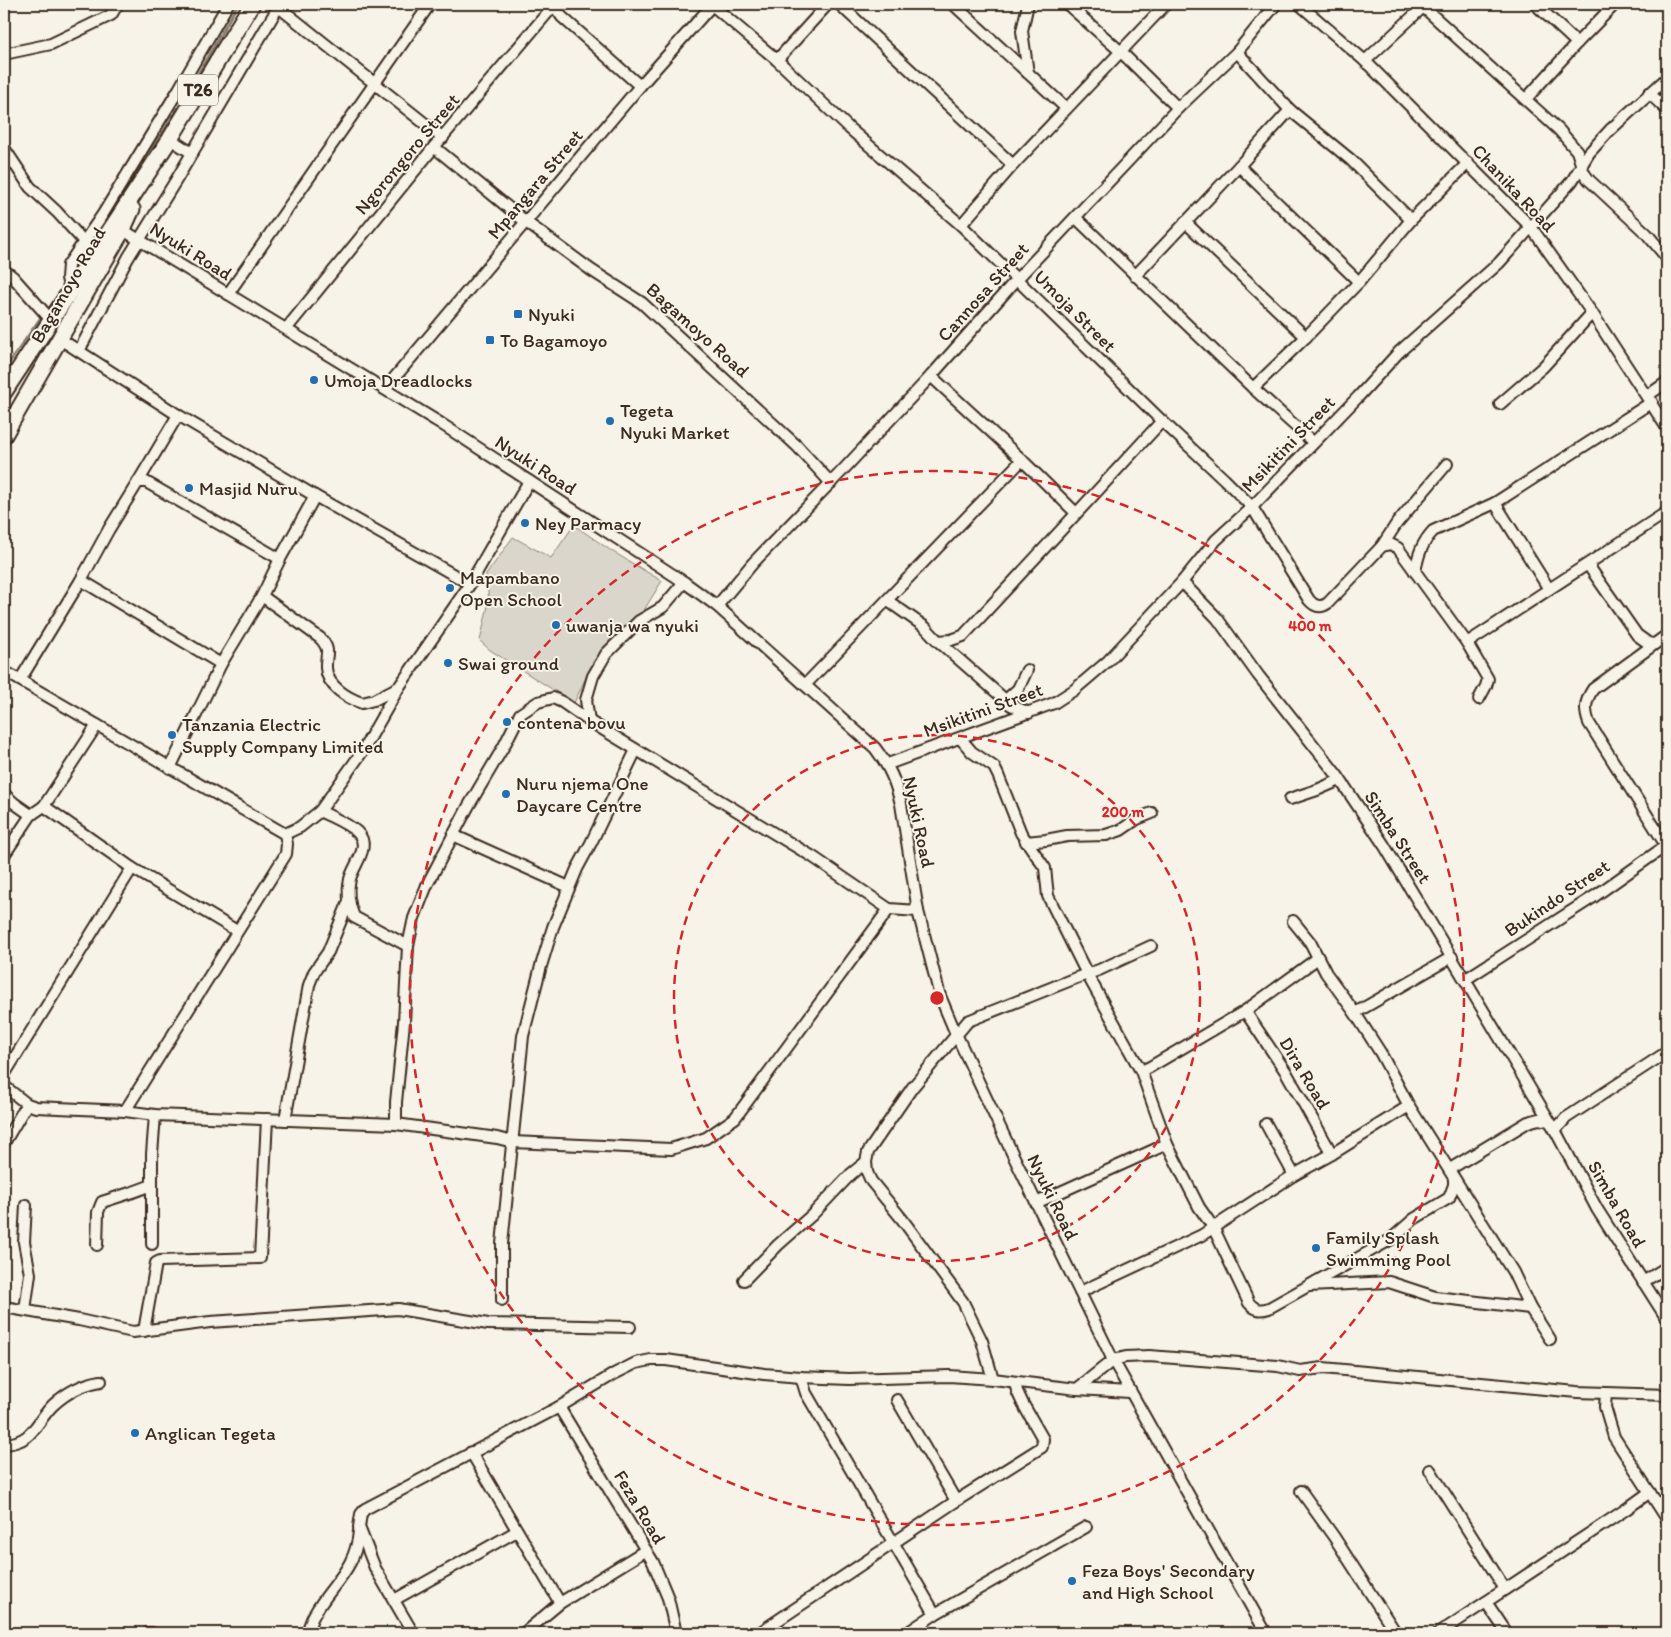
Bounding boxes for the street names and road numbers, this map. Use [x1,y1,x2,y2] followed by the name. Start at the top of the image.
[178,74,218,106] road number: T26
[350,89,464,219] street label: Ngorongoro Street
[482,124,588,244] street label: Mpangara Street
[1467,139,1561,237] street label: Chanika Road
[146,217,237,286] street label: Nyuki Road
[25,222,111,347] street label: Bagamoyo Road
[932,238,1034,346] street label: Cannosa Street
[1029,265,1121,357] street label: Umoja Street
[642,278,755,383] street label: Bagamoyo Road
[1236,391,1340,497] street label: Msikitini Street
[491,430,582,500] street label: Nyuki Road
[920,678,1046,742] street label: Msikitini Street
[898,774,940,870] street label: Nyuki Road
[1360,786,1436,888] street label: Simba Street
[1500,854,1614,942] street label: Bukindo Street
[1275,1033,1335,1113] street label: Dira Road
[1022,1150,1084,1244] street label: Nyuki Road
[1583,1156,1651,1252] street label: Simba Road
[609,1466,671,1548] street label: Feza Road

